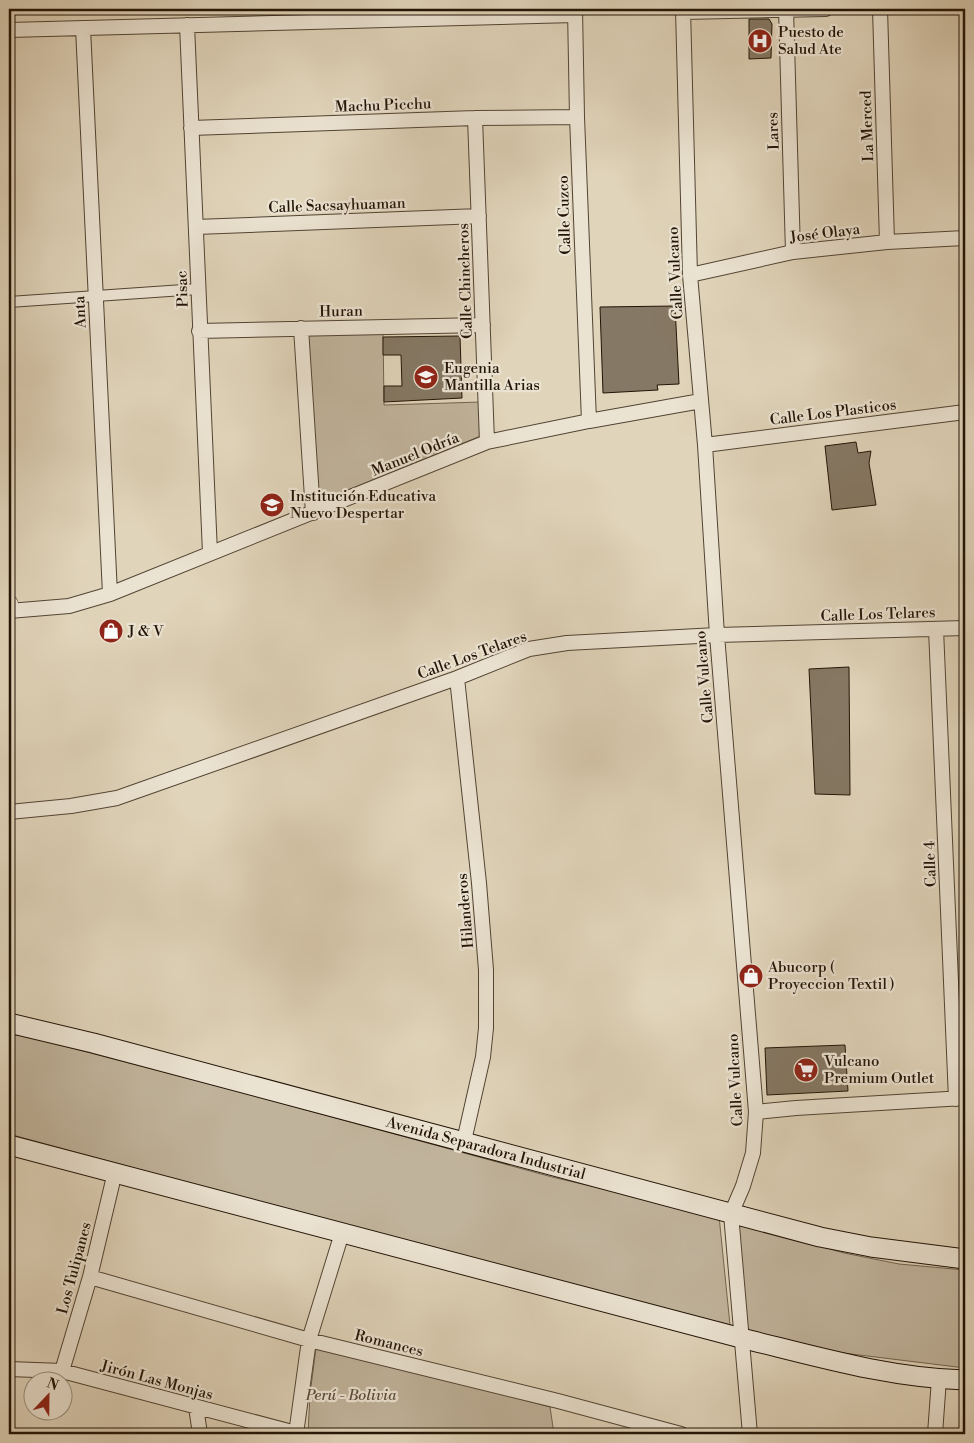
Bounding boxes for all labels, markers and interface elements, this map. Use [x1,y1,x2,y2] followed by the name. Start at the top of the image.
[778,23,844,59] place label: Puesto de Salud Ate
[747,28,773,54] hospital icon: Puesto de Salud Ate
[857,89,878,162] street label: La Merced
[334,94,432,117] street label: Machu Picchu
[763,112,784,150] street label: Lares
[554,175,575,255] street label: Calle Cuzco
[268,194,406,217] street label: Calle Sacsayhuaman
[788,220,862,247] street label: José Olaya
[454,223,477,339] street label: Calle Chincheros
[664,226,687,320] street label: Calle Vulcano
[172,270,193,308] street label: Pisac
[70,295,91,330] street label: Anta
[319,302,363,321] street label: Huran
[444,359,540,395] place label: Eugenia Mantilla Arias
[413,364,439,390] school or university icon: Eugenia Mantilla Arias
[769,395,897,430] street label: Calle Los Plasticos
[369,428,462,481] street label: Manuel Odría
[290,487,437,523] place label: Institución Educativa Nuevo Despertar
[259,492,285,518] school or university icon: Institución Educativa Nuevo Despertar
[820,603,936,626] street label: Calle Los Telares
[98,618,124,644] shop icon: J & V
[127,622,164,641] place label: J & V
[415,627,529,684] street label: Calle Los Telares
[691,630,718,724] street label: Calle Vulcano
[920,840,941,887] street label: Calle 4
[453,873,478,949] street label: Hilanderos
[767,958,895,994] place label: Abucorp ( Proyeccion Textil )
[738,963,764,989] shop icon: Abucorp ( Proyeccion Textil )
[724,1033,747,1127] street label: Calle Vulcano
[823,1052,935,1088] place label: Vulcano Premium Outlet
[793,1057,819,1083] supermarket icon: Vulcano Premium Outlet
[383,1112,588,1184] street label: Avenida Separadora Industrial
[53,1220,96,1316] street label: Los Tulipanes
[353,1326,425,1361] street label: Romances
[98,1356,215,1405] street label: Jirón Las Monjas
[22,1370,72,1420] north arrow
[44,1374,61,1395] text: N
[305,1386,397,1405] park label: Perú - Bolivia

